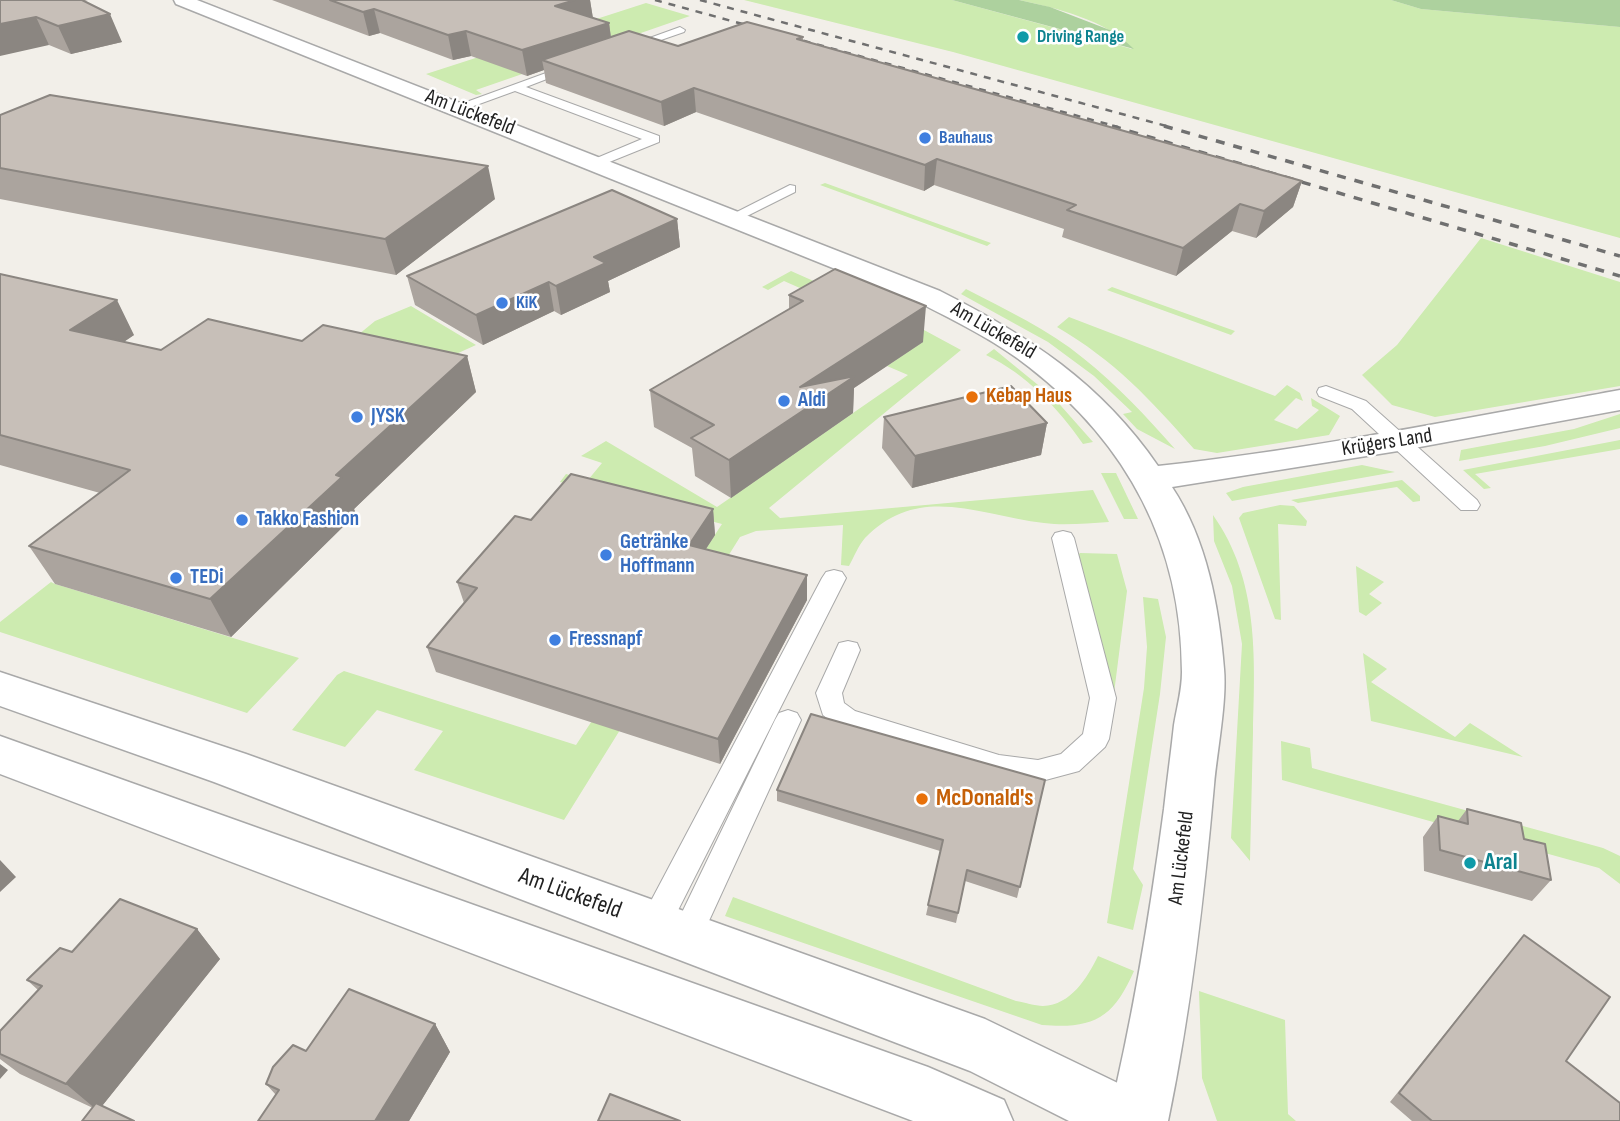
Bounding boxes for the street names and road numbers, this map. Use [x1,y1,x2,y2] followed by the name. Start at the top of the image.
[422,84,518,142] street label: Am Lückefeld
[946,297,1040,365] street label: Am Lückefeld
[1340,423,1434,463] street label: Krügers Land
[1164,810,1200,906] street label: Am Lückefeld
[515,862,625,926] street label: Am Lückefeld

